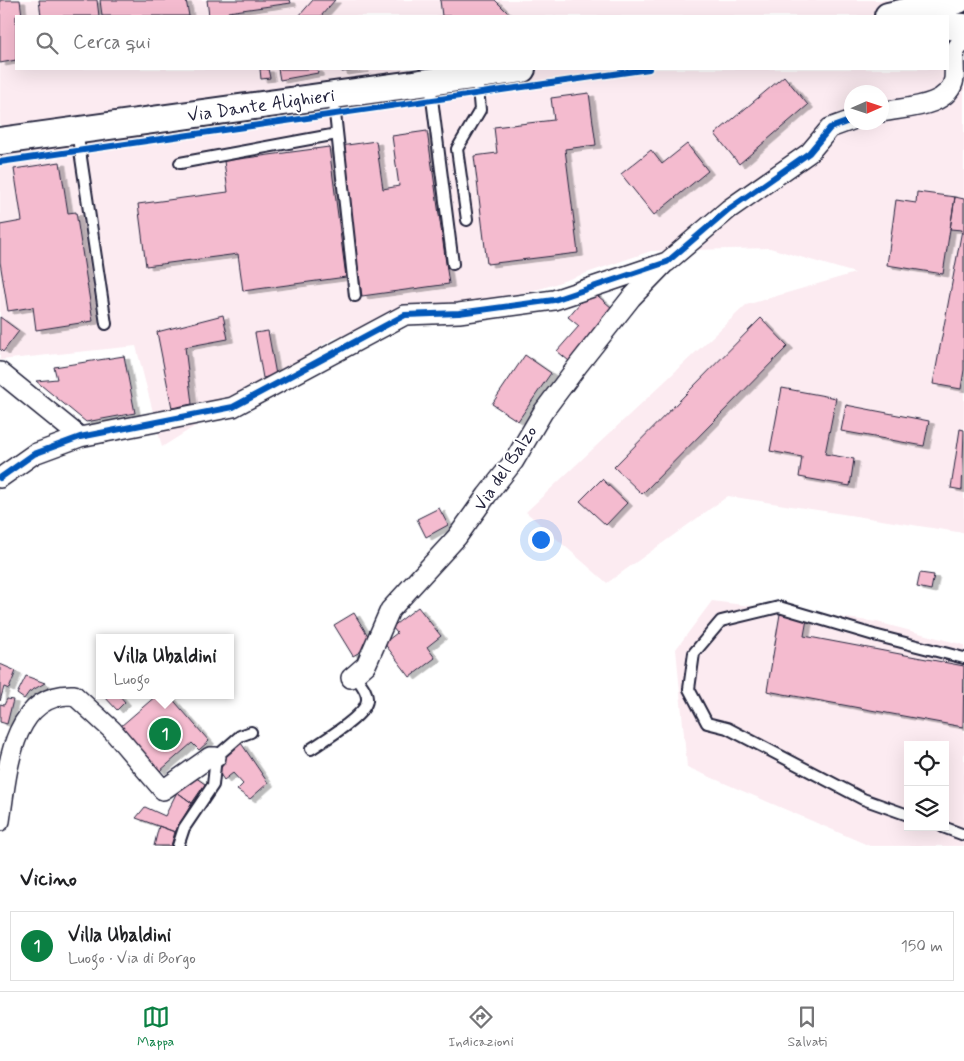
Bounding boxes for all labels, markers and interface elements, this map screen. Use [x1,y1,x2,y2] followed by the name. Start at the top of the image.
[15,15,949,70] search box
[33,29,61,57] icon: search
[73,30,151,55] text: Cerca qui
[186,84,336,128] street label: Via Dante Alighieri
[844,85,889,130] north arrow
[468,421,543,516] street label: Via del Balzo
[528,527,554,553] your location
[96,634,234,699] popup
[113,644,217,669] text: Villa Ubaldini
[113,669,150,690] text: Luogo
[149,715,181,753] pin: 1
[904,741,949,831] map controls
[904,741,949,786] button: locate
[904,786,949,831] button: layers
[20,865,77,893] text: Vicino
[68,923,171,948] text: Villa Ubaldini
[33,936,41,957] text: 1
[901,936,943,957] text: 150 m
[68,948,196,969] text: Luogo · Via di Borgo
[137,1003,174,1051] tab: Mappa
[448,1003,514,1051] tab: Indicazioni
[788,1003,827,1051] tab: Salvati

